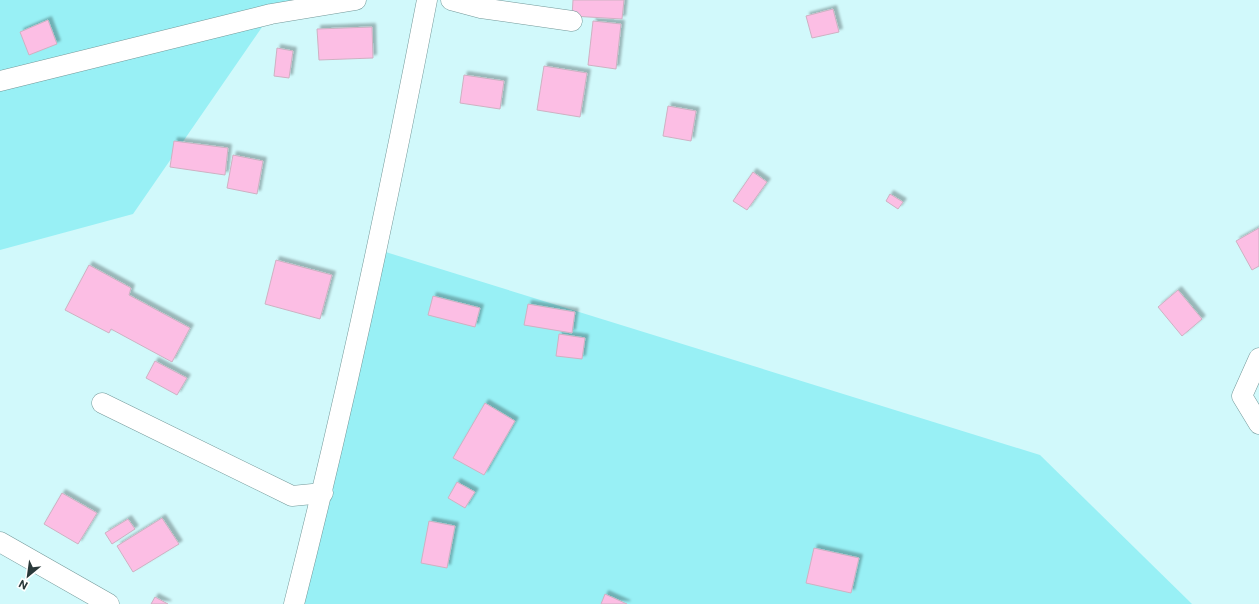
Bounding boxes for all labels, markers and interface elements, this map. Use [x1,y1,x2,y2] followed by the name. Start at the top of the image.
[8,556,48,596] north arrow
[16,577,30,593] text: N

